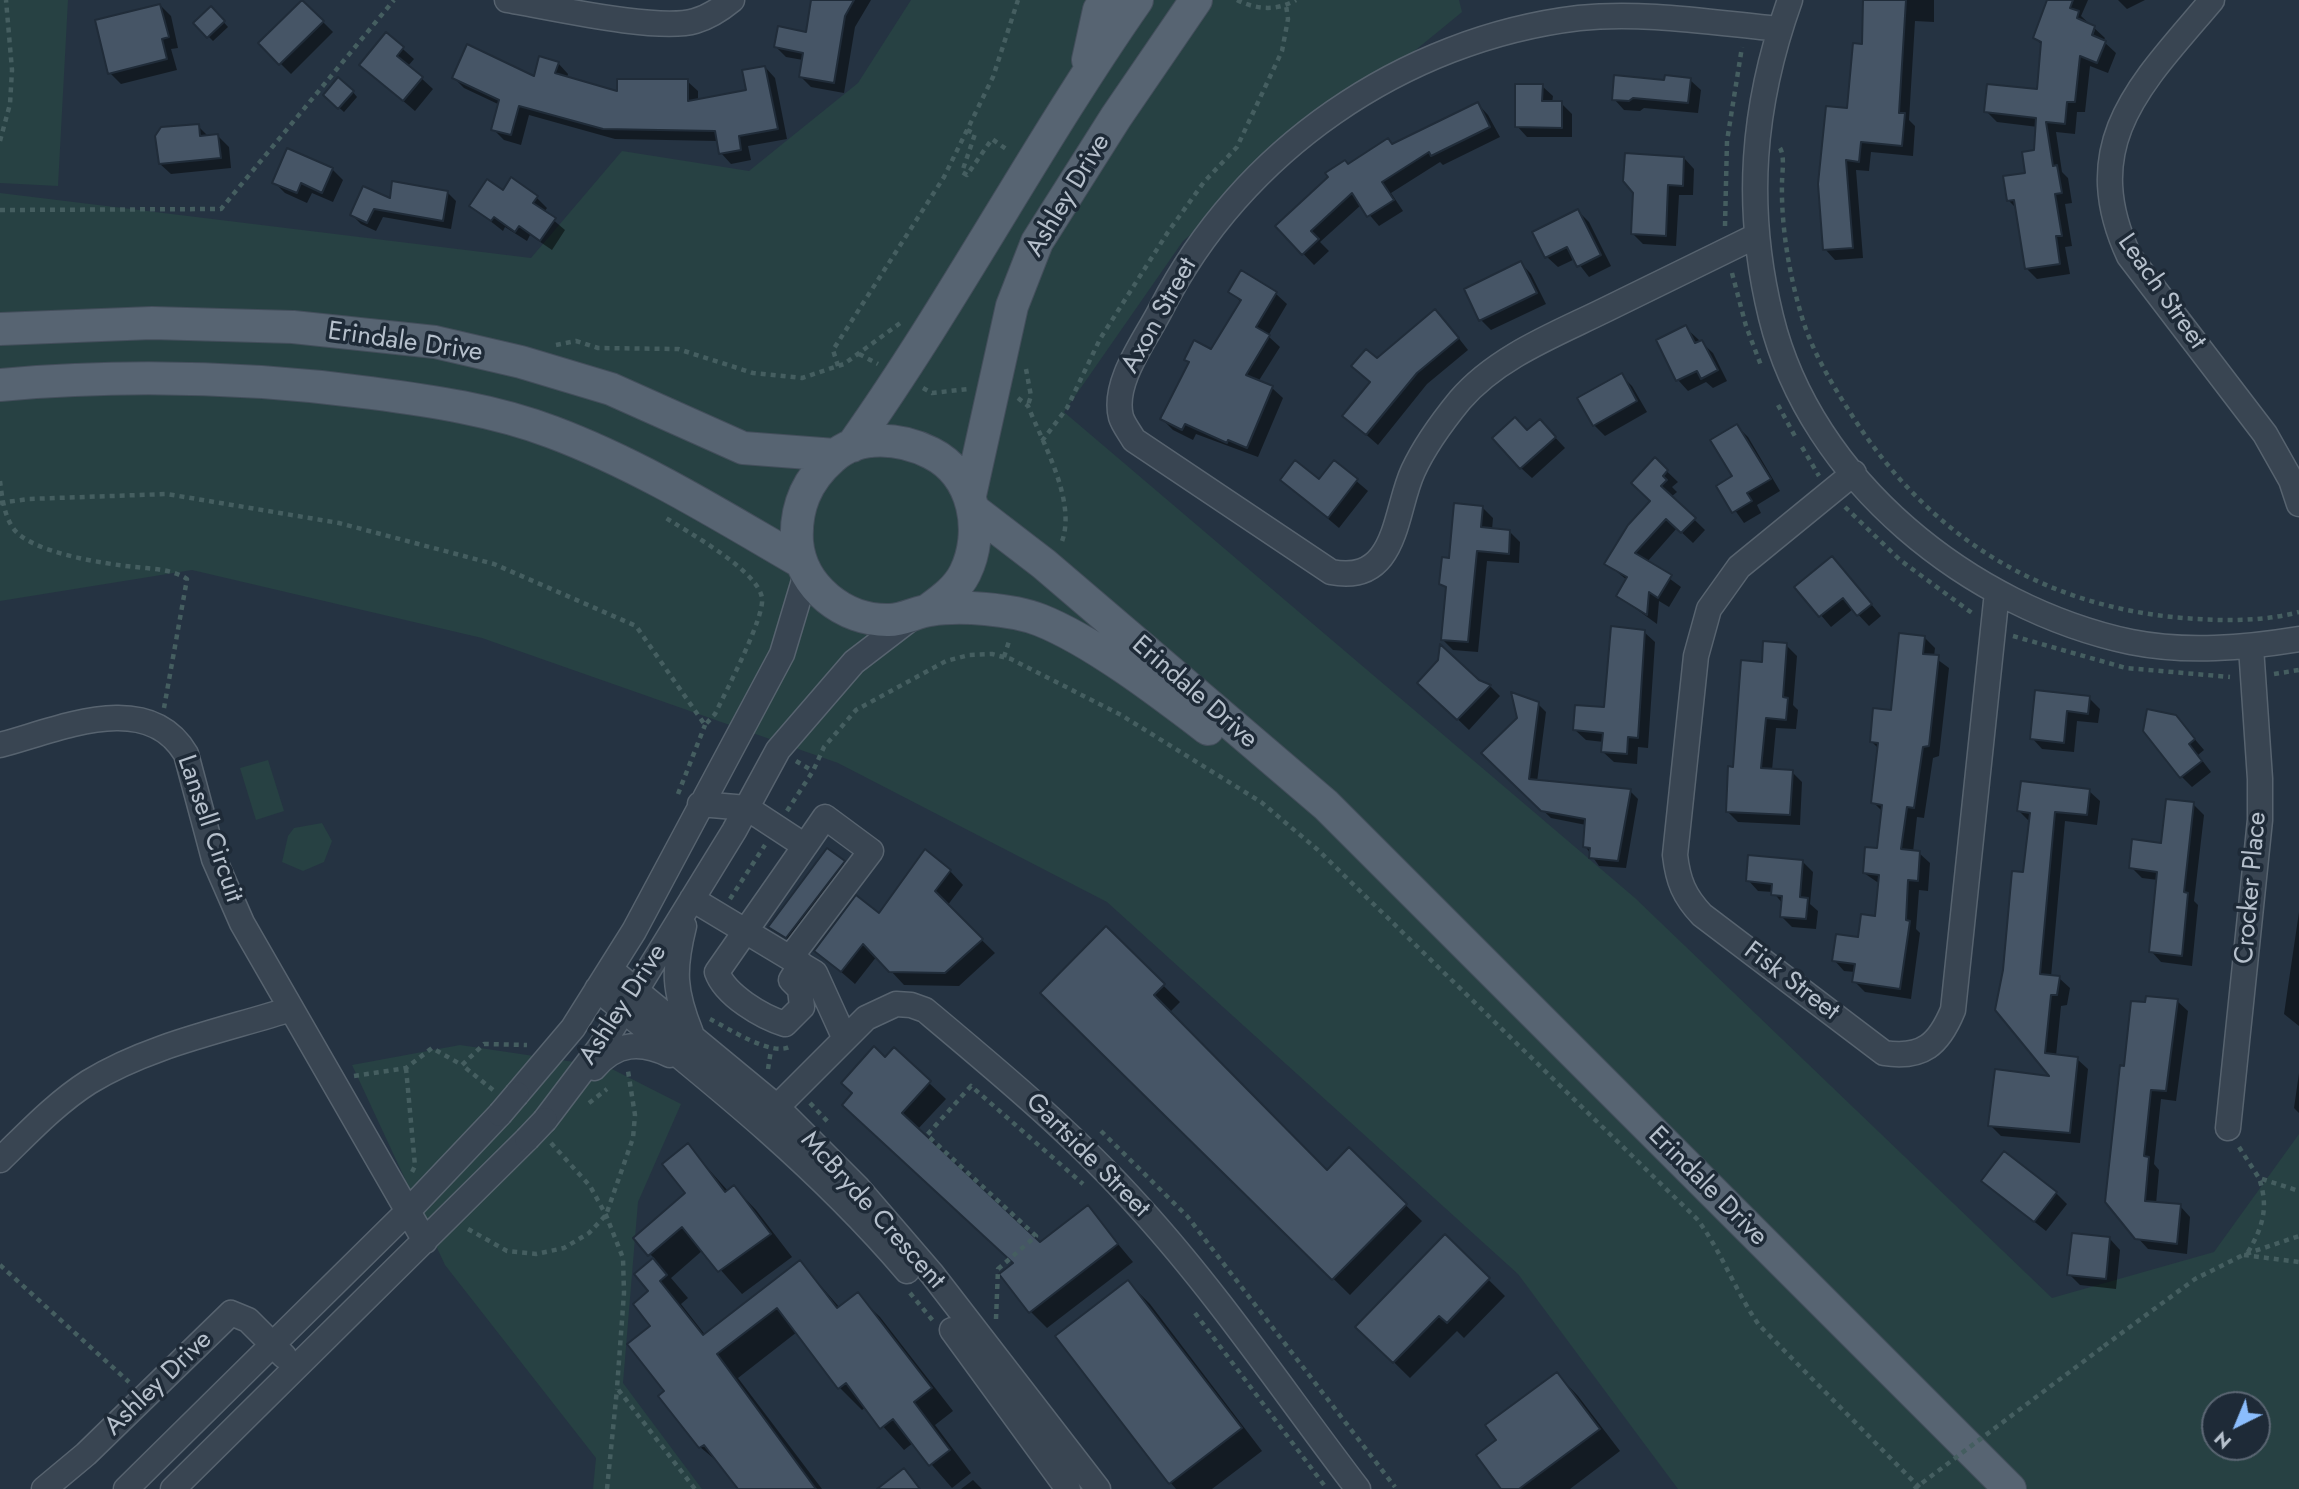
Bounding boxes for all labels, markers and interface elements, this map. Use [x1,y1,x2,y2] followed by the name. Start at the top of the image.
[1020,129,1118,263] street label: Ashley Drive
[2110,228,2212,356] street label: Leach Street
[1116,253,1204,379] street label: Axon Street
[326,317,484,369] street label: Erindale Drive
[1125,630,1263,756] street label: Erindale Drive
[169,751,249,907] street label: Lansell Circuit
[2230,811,2274,965] street label: Crocker Place
[1737,936,1845,1028] street label: Fisk Street
[574,939,674,1071] street label: Ashley Drive
[1018,1087,1156,1225] street label: Gartside Street
[1641,1121,1773,1253] street label: Erindale Drive
[793,1126,951,1296] street label: McBryde Crescent
[99,1325,219,1443] street label: Ashley Drive
[2201,1391,2271,1461] north arrow
[2208,1425,2237,1455] text: N

